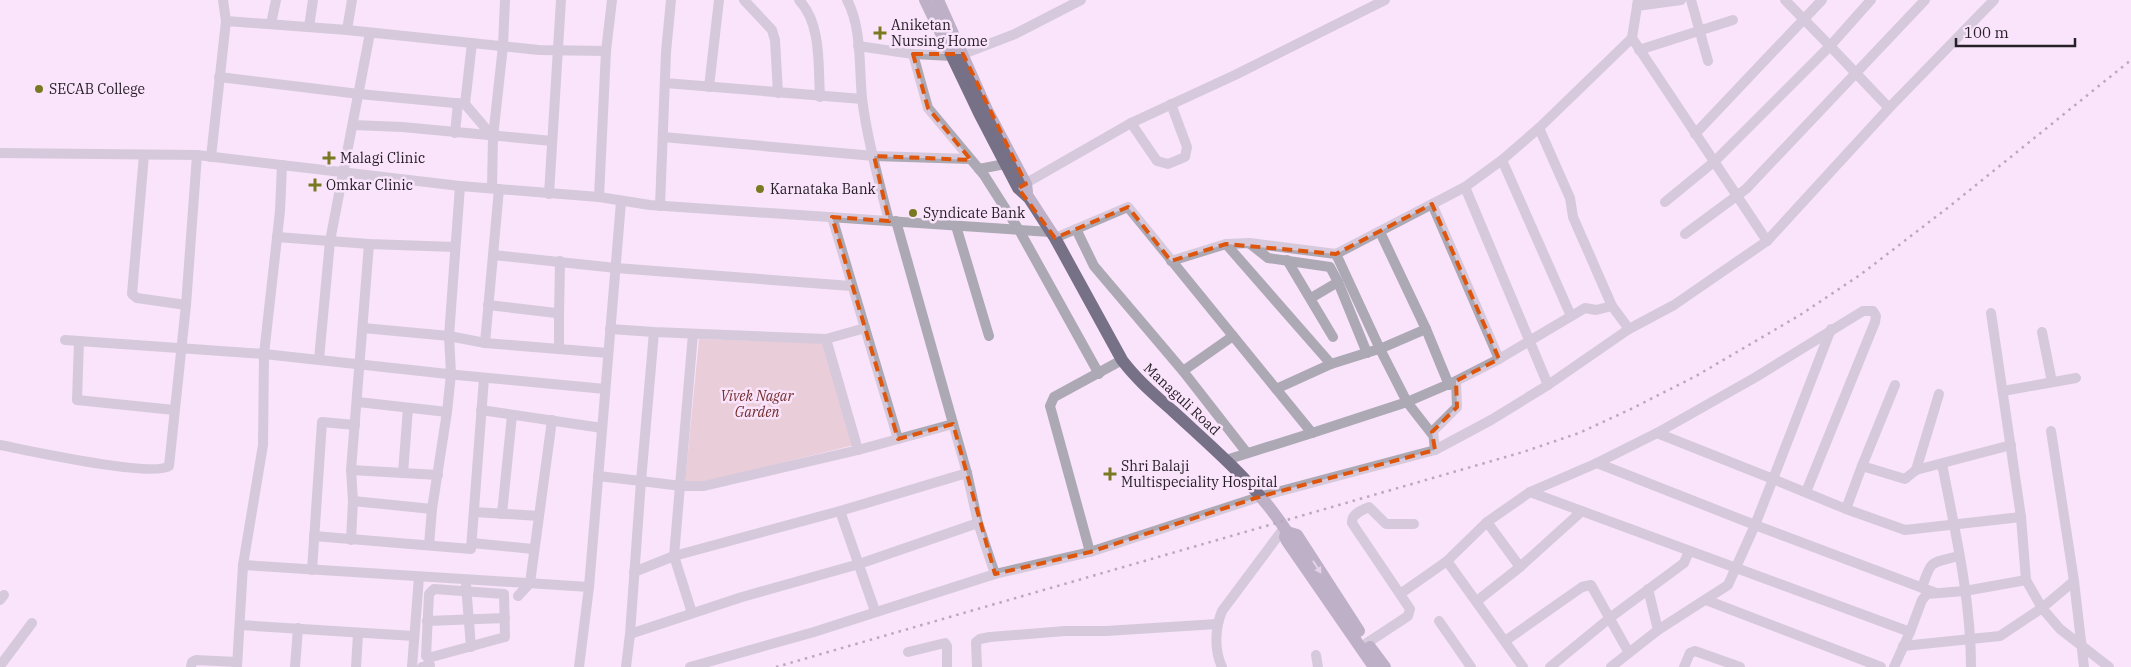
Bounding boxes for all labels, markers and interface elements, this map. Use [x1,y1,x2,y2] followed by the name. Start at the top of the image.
[1956,15,2075,47] scale bar
[891,16,988,50] place label: Aniketan Nursing Home
[1964,23,2009,42] text: 100 m
[873,26,887,40] marker: Aniketan Nursing Home
[49,80,145,98] place label: SECAB College
[33,83,45,95] marker: SECAB College
[340,149,425,167] place label: Malagi Clinic
[322,151,336,165] marker: Malagi Clinic
[326,176,413,194] place label: Omkar Clinic
[308,178,322,192] marker: Omkar Clinic
[770,180,877,198] place label: Karnataka Bank
[754,183,766,195] marker: Karnataka Bank
[923,204,1026,222] place label: Syndicate Bank
[907,207,919,219] marker: Syndicate Bank
[1140,359,1224,439] street label: Managuli Road
[720,387,794,421] park label: Vivek Nagar Garden
[1121,457,1278,491] place label: Shri Balaji Multispeciality Hospital
[1103,467,1117,481] marker: Shri Balaji Multispeciality Hospital
[1313,560,1322,574] one-way arrow

